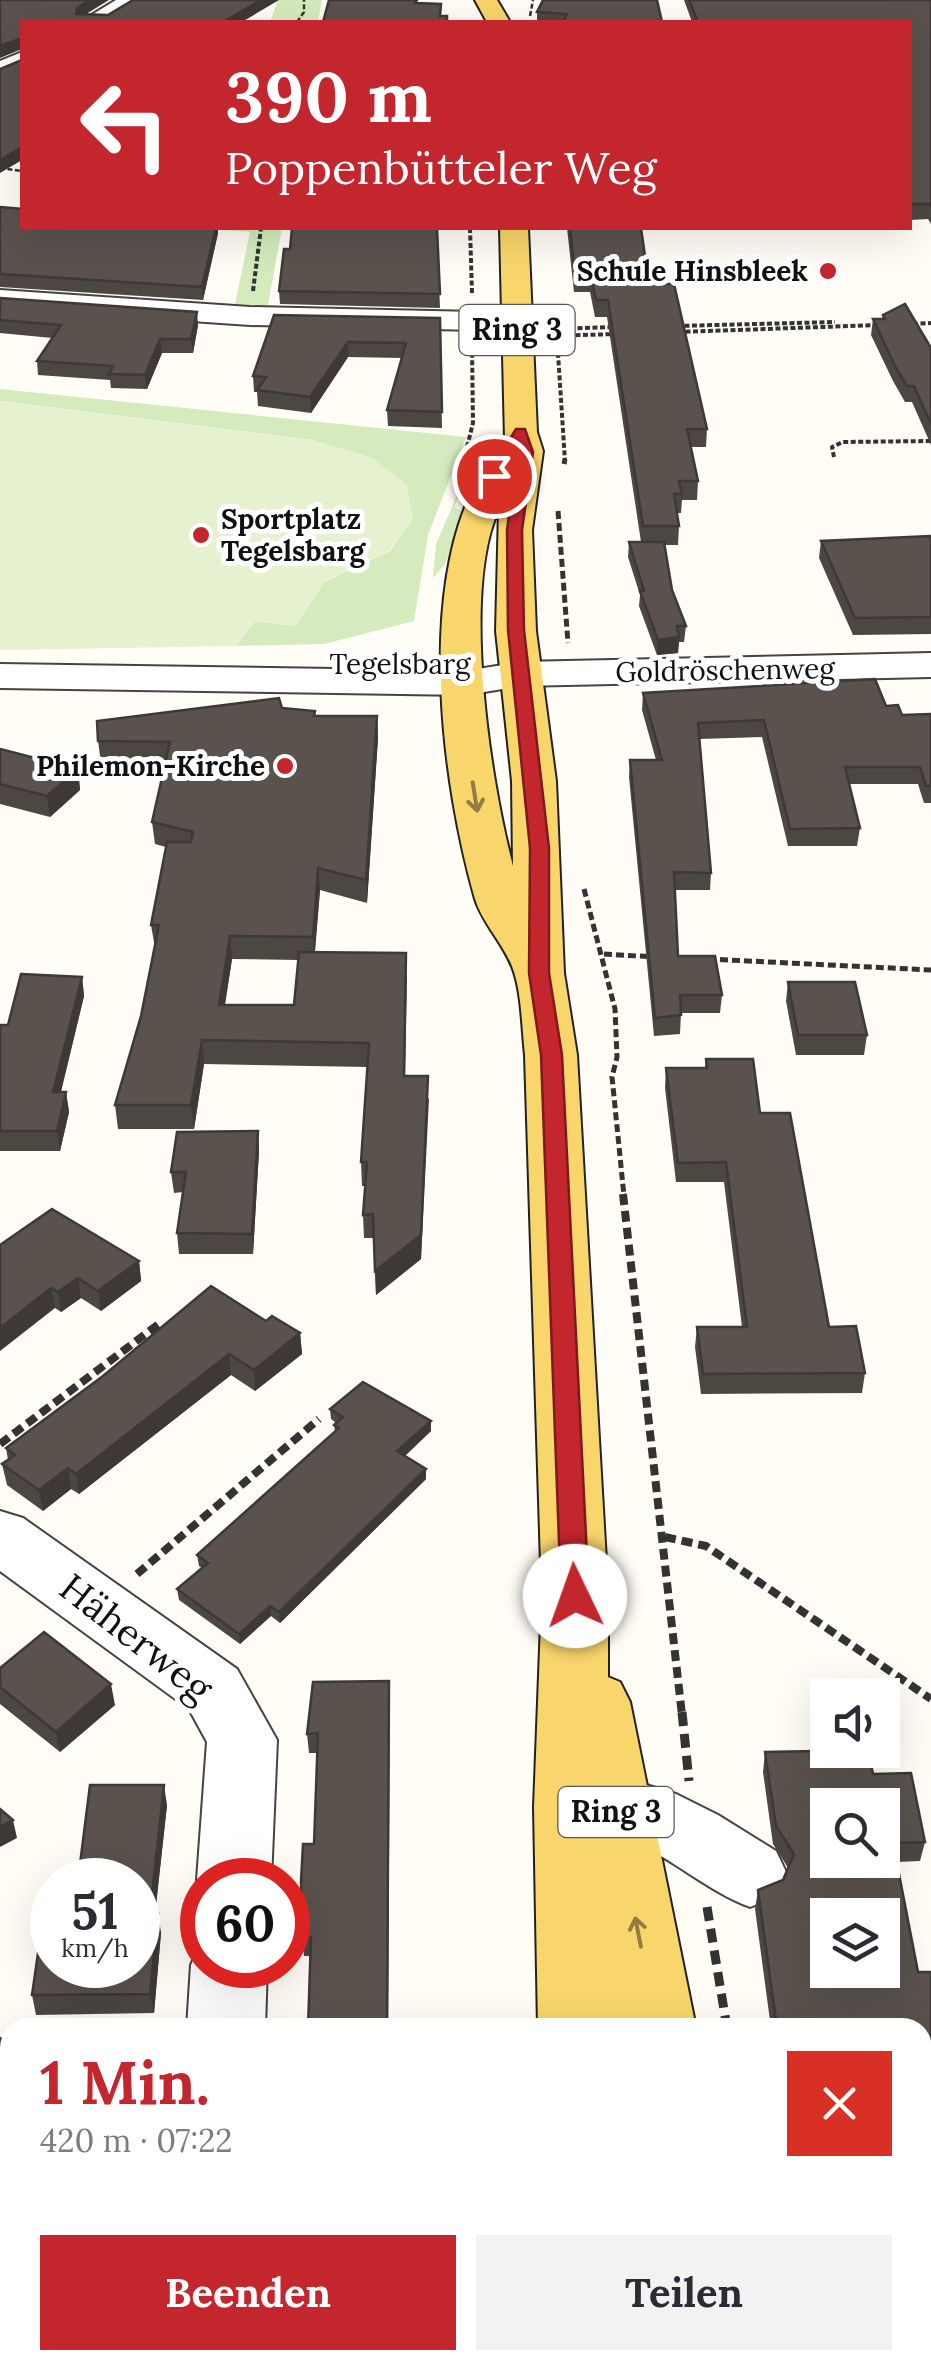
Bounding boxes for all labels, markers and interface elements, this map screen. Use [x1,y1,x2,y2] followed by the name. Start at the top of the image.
[225,52,432,141] text: 390 m
[60,60,190,190] icon: left
[225,139,657,196] text: Poppenbütteler Weg
[577,253,808,289] place label: Schule Hinsbleek
[817,260,839,282] marker: Schule Hinsbleek
[460,305,574,355] road number: Ring 3
[452,434,537,519] pin
[467,449,522,504] icon: arrive
[221,501,367,569] place label: Sportplatz Tegelsbarg
[190,524,212,546] marker: Sportplatz Tegelsbarg
[329,646,471,682] street label: Tegelsbarg
[615,650,836,690] street label: Goldröschenweg
[36,748,265,784] place label: Philemon-Kirche
[274,755,296,777] marker: Philemon-Kirche
[466,780,485,813] one-way arrow
[523,1544,627,1648] position arrow
[50,1563,223,1713] street label: Häherweg
[810,1678,900,1988] map controls
[810,1678,900,1768] button: sound
[558,1787,674,1837] road number: Ring 3
[810,1788,900,1878] button: search
[180,1858,310,1988] speed limit sign: 60
[71,1879,119,1943] text: 51
[810,1898,900,1988] button: layers
[628,1917,647,1949] one-way arrow
[61,1932,129,1964] text: km/h
[40,2044,210,2120] text: 1 Min.
[787,2051,892,2156] button: close
[40,2120,233,2161] text: 420 m · 07:22
[40,2235,456,2350] button: Beenden
[476,2235,892,2350] button: Teilen

